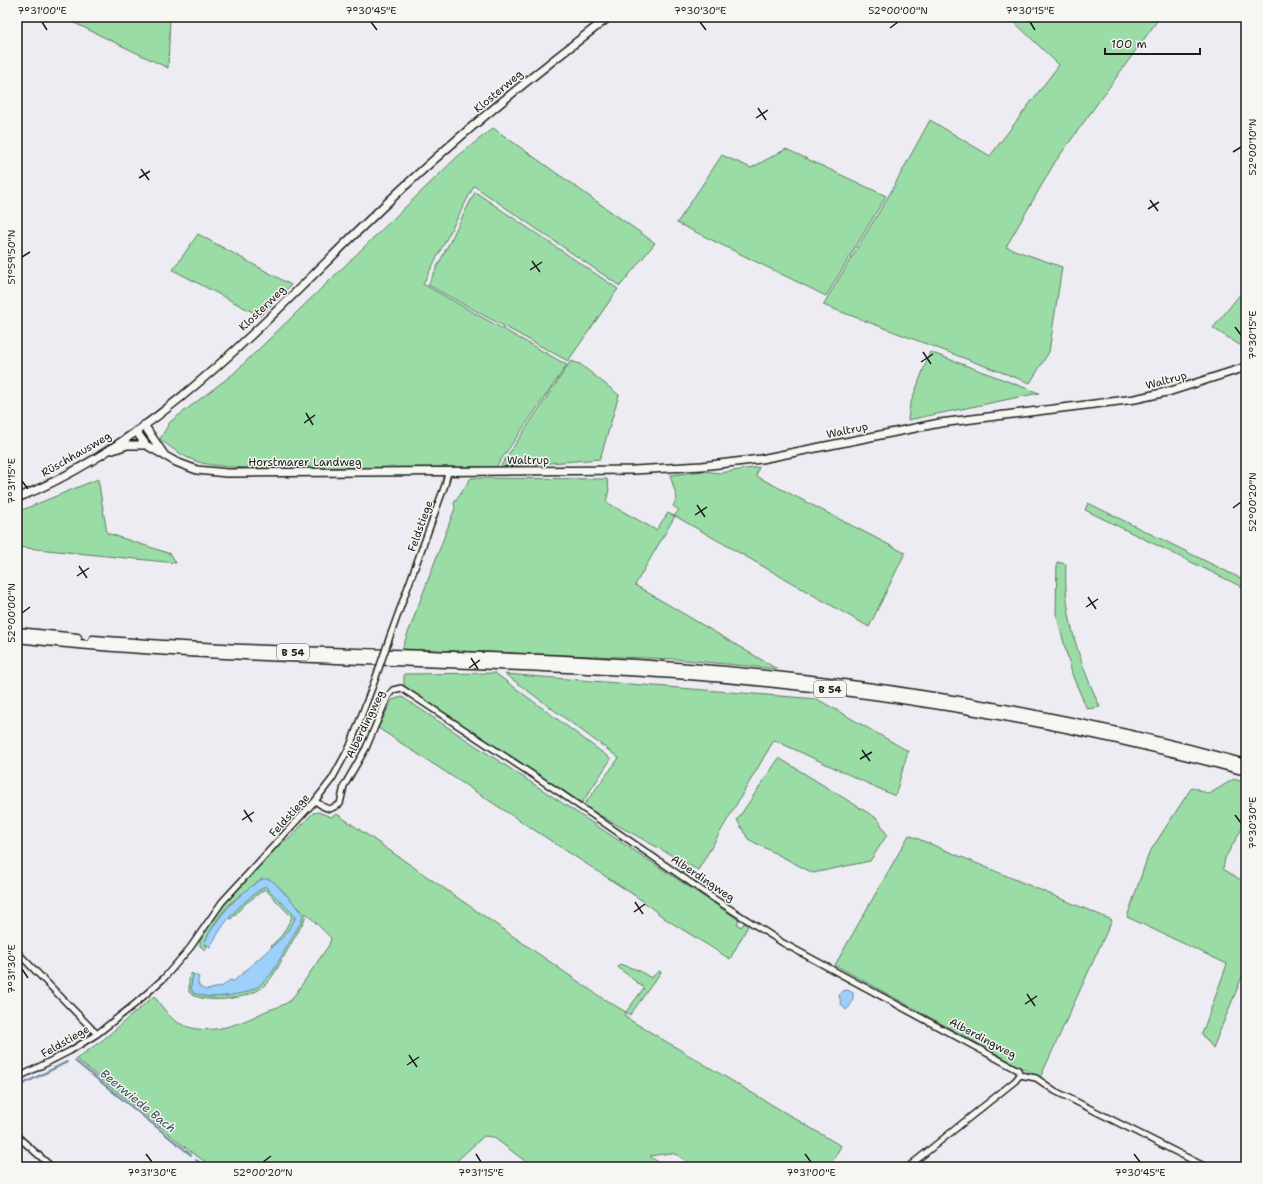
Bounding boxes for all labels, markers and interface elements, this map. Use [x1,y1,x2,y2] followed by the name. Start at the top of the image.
[17,4,67,17] text: 7°31'00"E
[345,4,397,17] text: 7°30'45"E
[674,4,726,17] text: 7°30'30"E
[868,4,928,17] text: 52°00'00"N
[1006,4,1054,17] text: 7°30'15"E
[1105,30,1200,56] scale bar
[1111,36,1147,52] text: 100 m
[471,66,526,116] street label: Klosterweg
[1246,119,1259,175] text: 52°00'10"N
[5,230,18,284] text: 51°59'50"N
[236,282,289,334] street label: Klosterweg
[1246,311,1259,359] text: 7°30'15"E
[1144,368,1188,393] street label: Waltrup
[825,419,869,442] street label: Waltrup
[39,428,114,480] street label: Rüschhausweg
[507,453,549,468] street label: Waltrup
[248,455,362,470] street label: Horstmarer Landweg
[5,458,18,504] text: 7°31'15"E
[1246,472,1259,532] text: 52°00'20"N
[404,498,437,554] street label: Feldstiege
[5,583,18,643] text: 52°00'00"N
[277,644,309,660] road number: B 54
[814,681,846,697] road number: B 54
[343,688,388,761] street label: Alberdingweg
[266,790,313,840] street label: Feldstiege
[1246,797,1259,849] text: 7°30'30"E
[668,852,738,905] street label: Alberdingweg
[5,944,18,994] text: 7°31'30"E
[947,1014,1019,1063] street label: Alberdingweg
[38,1022,92,1061] street label: Feldstiege
[97,1066,179,1136] water label: Beerwiede Bach
[127,1166,177,1179] text: 7°31'30"E
[233,1166,293,1179] text: 52°00'20"N
[458,1166,504,1179] text: 7°31'15"E
[786,1166,836,1179] text: 7°31'00"E
[1114,1166,1166,1179] text: 7°30'45"E

